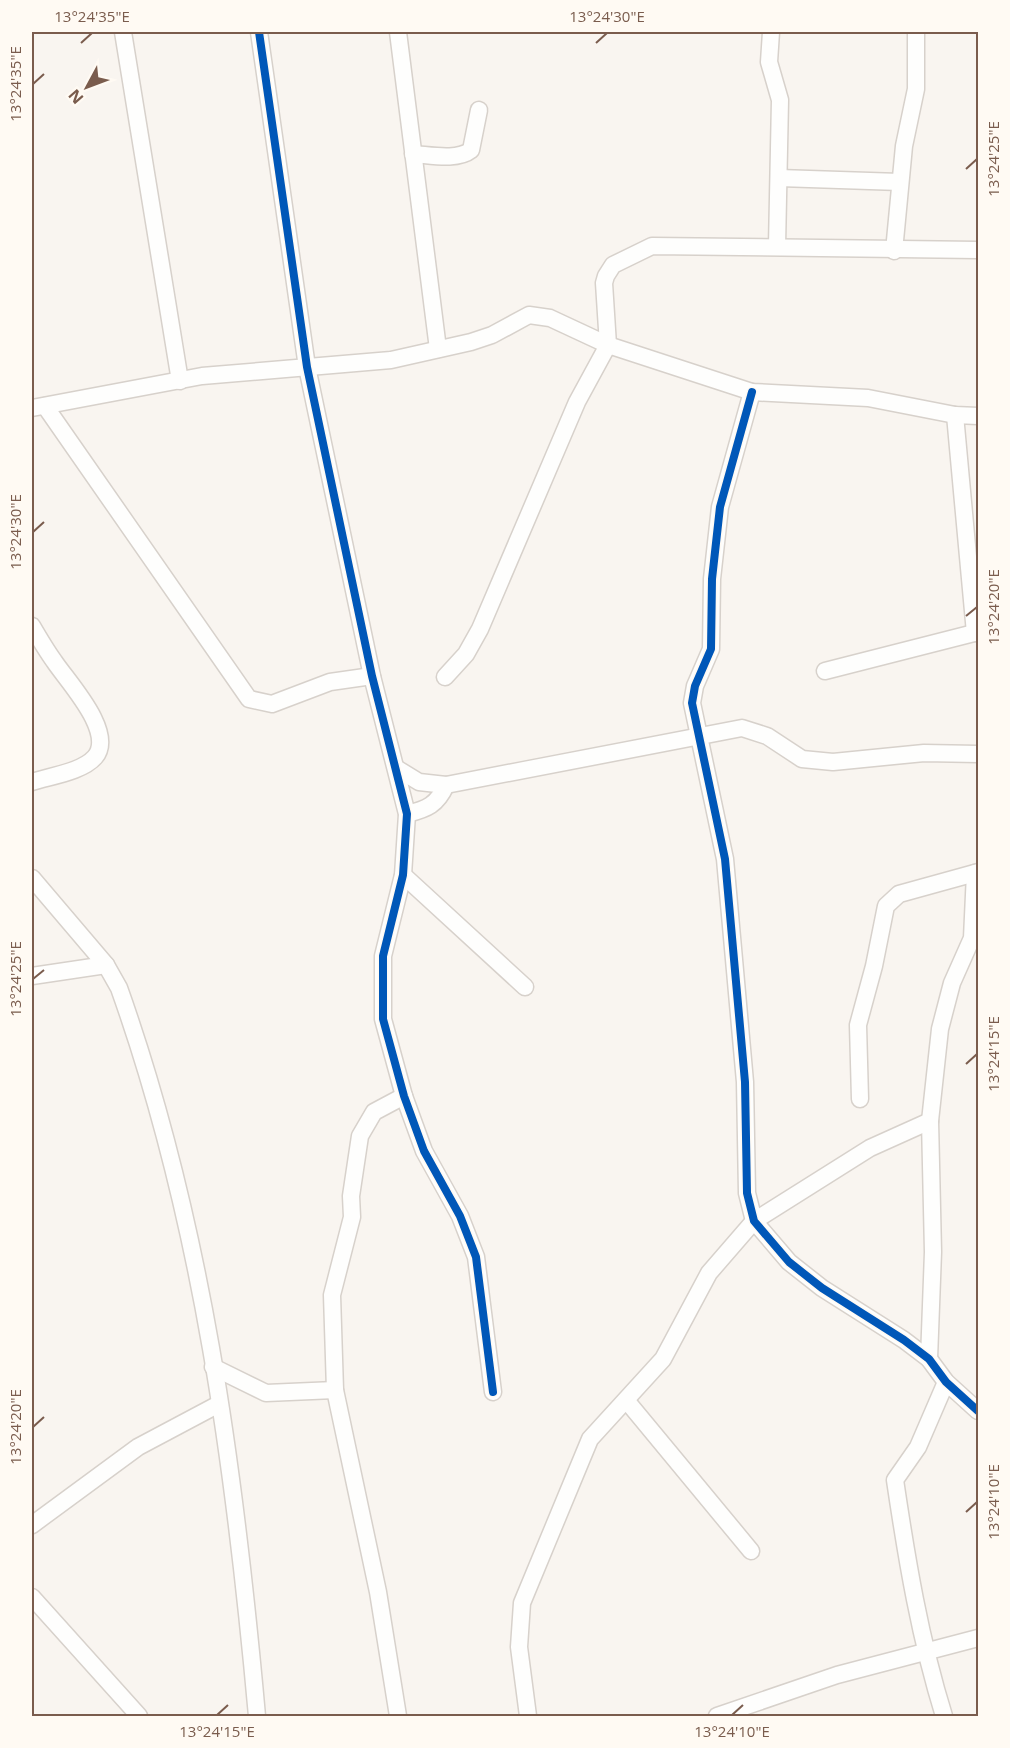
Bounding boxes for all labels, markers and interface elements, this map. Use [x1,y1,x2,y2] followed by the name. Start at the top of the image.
[54,6,130,26] text: 13°24'35"E
[569,6,645,26] text: 13°24'30"E
[5,46,25,122] text: 13°24'35"E
[57,57,117,117] north arrow
[63,85,88,109] text: N
[983,121,1003,197] text: 13°24'25"E
[5,494,25,570] text: 13°24'30"E
[983,569,1003,645] text: 13°24'20"E
[5,941,25,1017] text: 13°24'25"E
[983,1016,1003,1092] text: 13°24'15"E
[5,1389,25,1465] text: 13°24'20"E
[983,1464,1003,1540] text: 13°24'10"E
[179,1721,255,1741] text: 13°24'15"E
[694,1721,770,1741] text: 13°24'10"E

